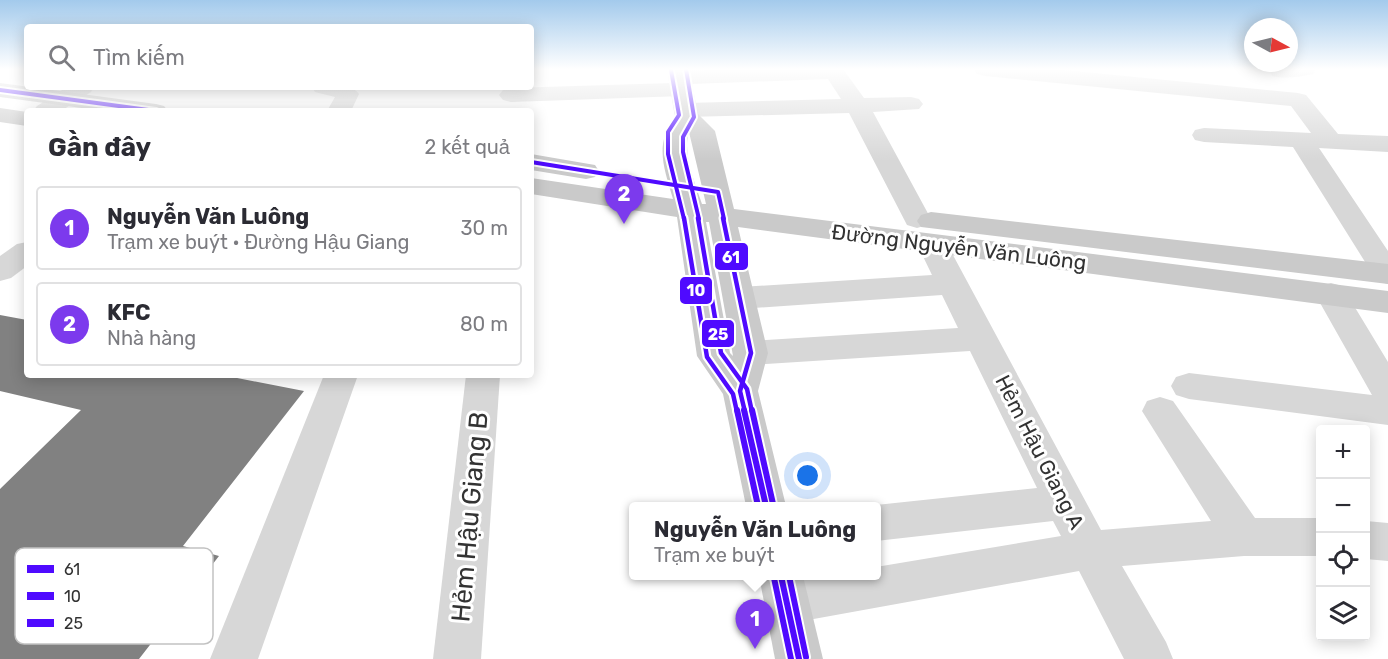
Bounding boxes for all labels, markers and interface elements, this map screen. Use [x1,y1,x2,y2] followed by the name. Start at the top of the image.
[1244,18,1298,72] north arrow
[24,24,534,90] search box
[45,41,78,74] icon: search
[93,44,185,71] text: Tìm kiếm
[48,132,151,163] text: Gần đây
[425,135,510,159] text: 2 kết quả
[604,174,644,224] pin: 2
[107,203,309,230] text: Nguyễn Văn Luông
[65,216,74,240] text: 1
[461,216,508,240] text: 30 m
[830,219,1088,275] street label: Đường Nguyễn Văn Luông
[107,230,409,254] text: Trạm xe buýt · Đường Hậu Giang
[714,242,749,271] line badge: 61
[722,248,740,267] text: 61
[679,276,713,305] line badge: 10
[687,281,706,300] text: 10
[107,299,151,326] text: KFC
[63,312,76,336] text: 2
[460,312,508,336] text: 80 m
[701,319,735,348] line badge: 25
[708,325,728,344] text: 25
[107,326,196,350] text: Nhà hàng
[990,371,1090,533] street label: Hẻm Hậu Giang A
[445,411,495,623] street label: Hẻm Hậu Giang B
[1316,425,1370,641] map controls
[1316,425,1370,479] button: +
[793,461,822,490] your location
[1316,479,1370,533] button: −
[629,502,881,580] popup
[654,516,856,543] text: Nguyễn Văn Luông
[1316,533,1370,587] button: locate
[654,543,775,567] text: Trạm xe buýt
[15,548,213,644] legend
[64,560,80,579] text: 61
[64,587,81,606] text: 10
[1316,587,1370,641] button: layers
[736,600,774,649] pin: 1
[64,614,83,633] text: 25

